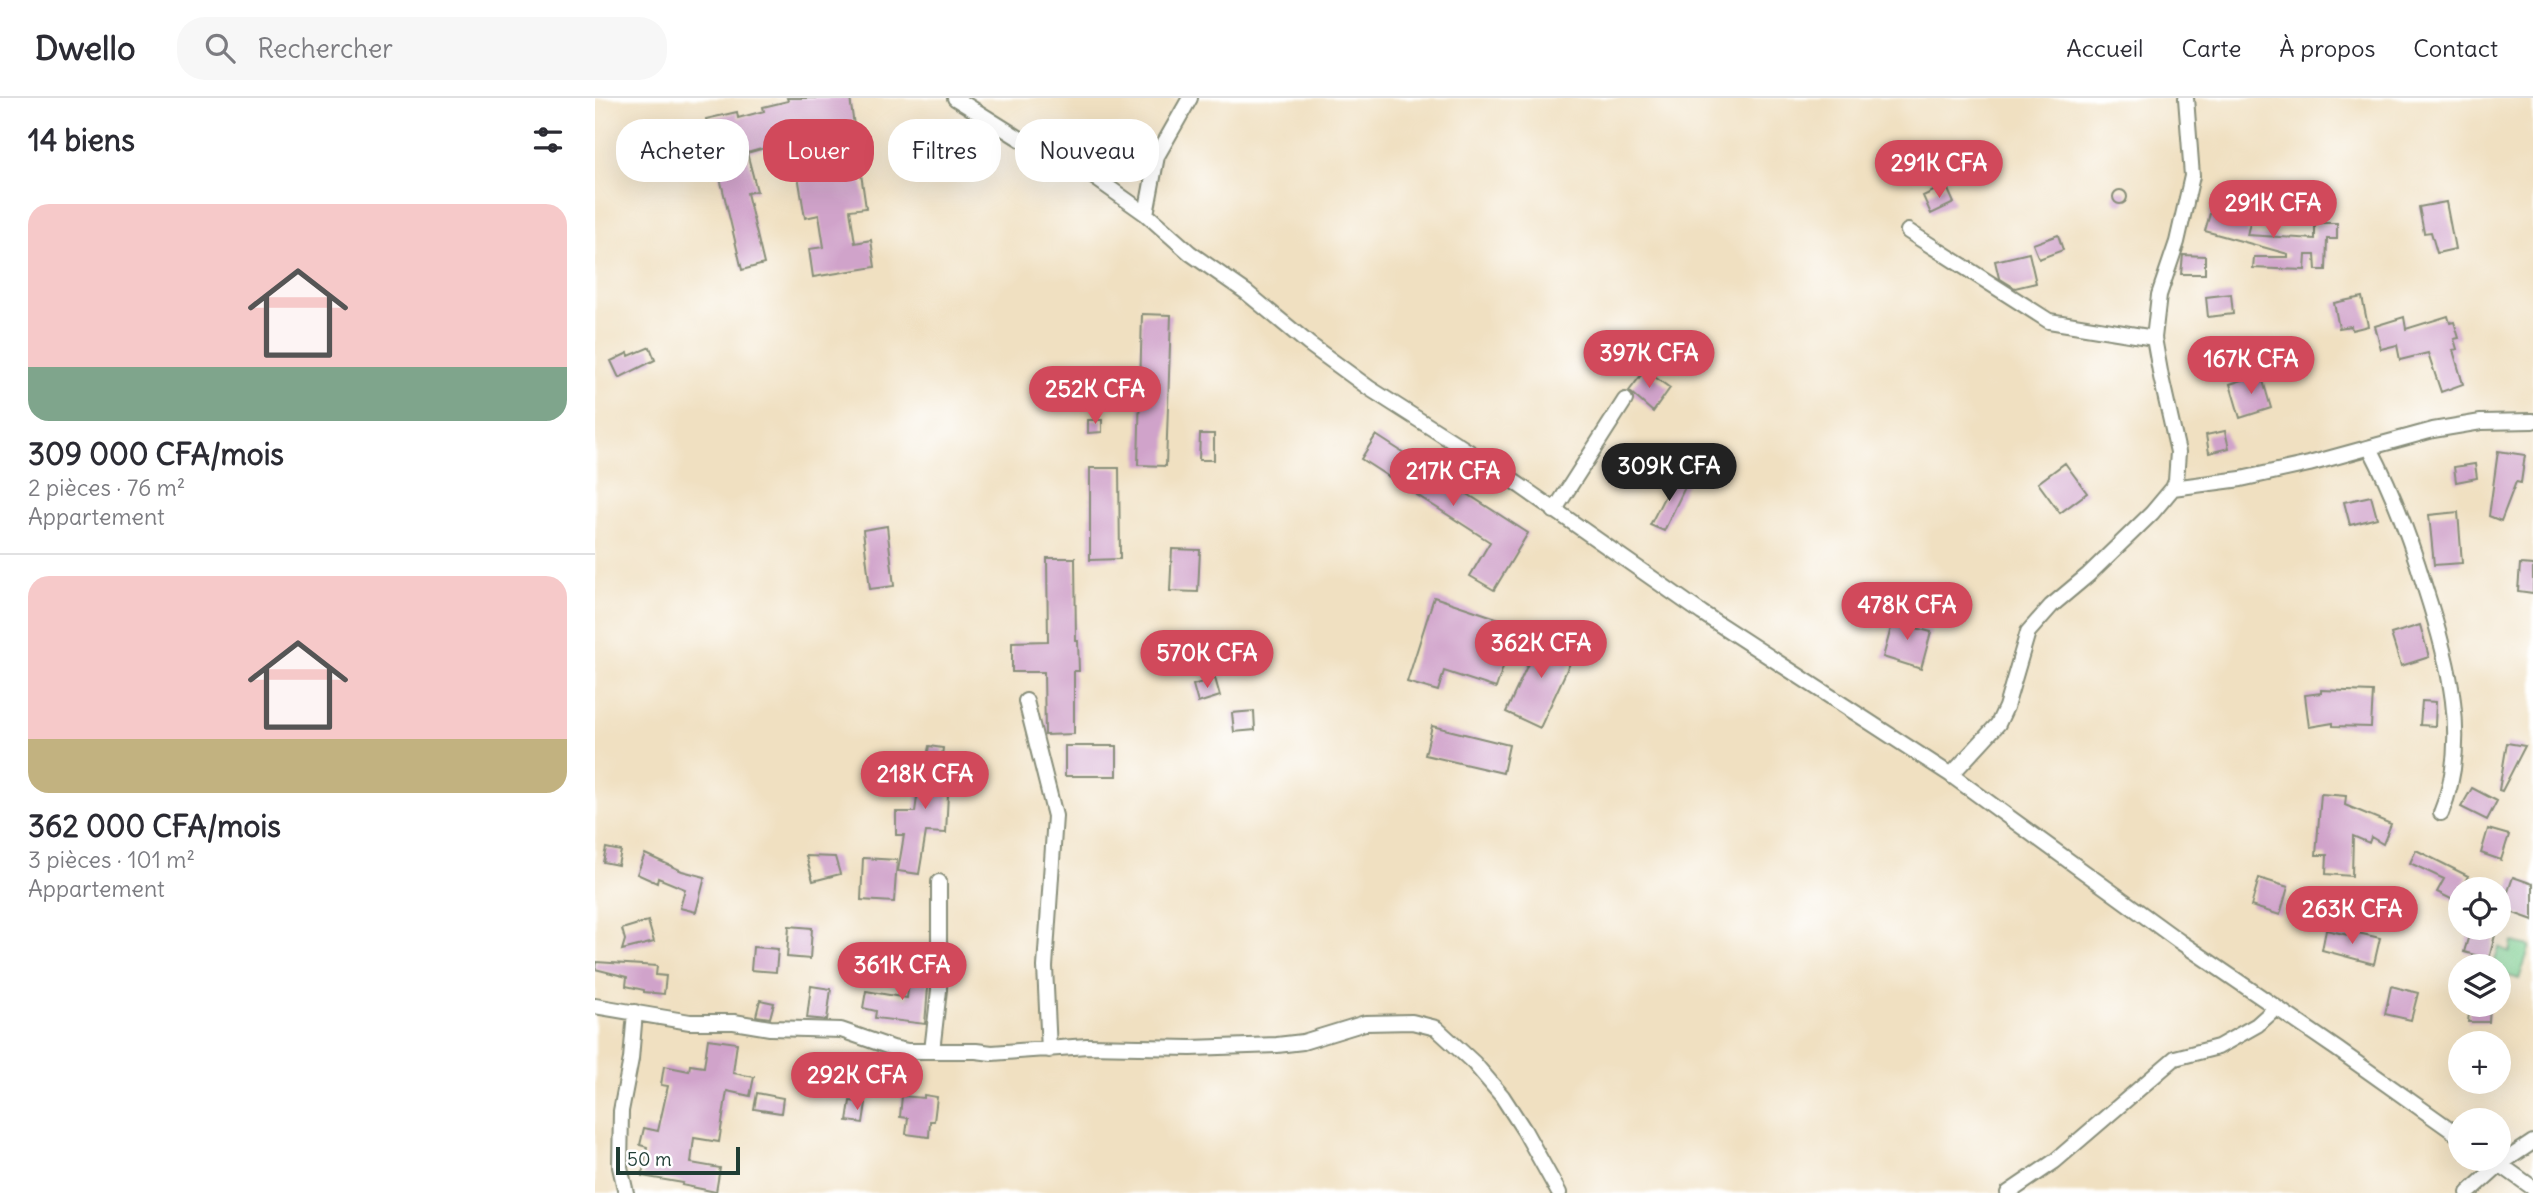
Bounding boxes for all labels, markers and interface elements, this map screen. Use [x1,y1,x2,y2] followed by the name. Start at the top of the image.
[177,17,667,80] search box
[35,27,135,69] text: Dwello
[201,29,239,67] icon: search
[257,32,393,65] text: Rechercher
[2066,33,2143,63] text: Accueil
[2181,33,2241,63] text: Carte
[2279,33,2375,63] text: À propos
[2413,33,2498,63] text: Contact
[616,119,749,182] chip: Acheter
[763,119,874,182] chip: Louer
[888,119,1001,182] chip: Filtres
[1015,119,1159,182] chip: Nouveau
[28,121,135,159] text: 14 biens
[529,121,567,159] icon: filters
[1867,140,2011,200] pin: 291K CFA
[1891,148,1987,177] text: 291K CFA
[2201,180,2345,240] pin: 291K CFA
[2225,188,2321,217] text: 291K CFA
[235,250,361,376] icon: home
[1577,330,1721,390] pin: 397K CFA
[2179,336,2323,396] pin: 167K CFA
[1600,338,1699,367] text: 397K CFA
[2203,344,2299,373] text: 167K CFA
[1023,366,1167,426] pin: 252K CFA
[1045,374,1145,403] text: 252K CFA
[28,435,284,473] text: 309 000 CFA/mois
[1597,444,1741,503] pin: 309K CFA
[1381,448,1525,508] pin: 217K CFA
[1618,451,1720,480] text: 309K CFA
[1406,456,1500,485] text: 217K CFA
[28,473,185,502] text: 2 pièces · 76 m²
[28,502,165,531] text: Appartement
[1835,582,1979,642] pin: 478K CFA
[1857,590,1957,619] text: 478K CFA
[1469,620,1613,680] pin: 362K CFA
[235,622,361,748] icon: home
[1491,628,1591,657] text: 362K CFA
[1135,630,1279,690] pin: 570K CFA
[1156,638,1258,667] text: 570K CFA
[853,752,997,811] pin: 218K CFA
[877,759,973,788] text: 218K CFA
[28,807,281,845] text: 362 000 CFA/mois
[28,845,195,874] text: 3 pièces · 101 m²
[28,874,165,903] text: Appartement
[2448,877,2511,1171] map controls
[2448,877,2511,940] button: locate
[2280,886,2424,946] pin: 263K CFA
[2302,894,2402,923] text: 263K CFA
[830,942,974,1002] pin: 361K CFA
[854,950,950,979] text: 361K CFA
[2448,954,2511,1017] button: layers
[2448,1031,2511,1094] button: +
[785,1052,929,1112] pin: 292K CFA
[807,1060,907,1089] text: 292K CFA
[2448,1108,2511,1171] button: −
[616,1144,740,1176] scale bar
[627,1147,672,1171] text: 50 m

